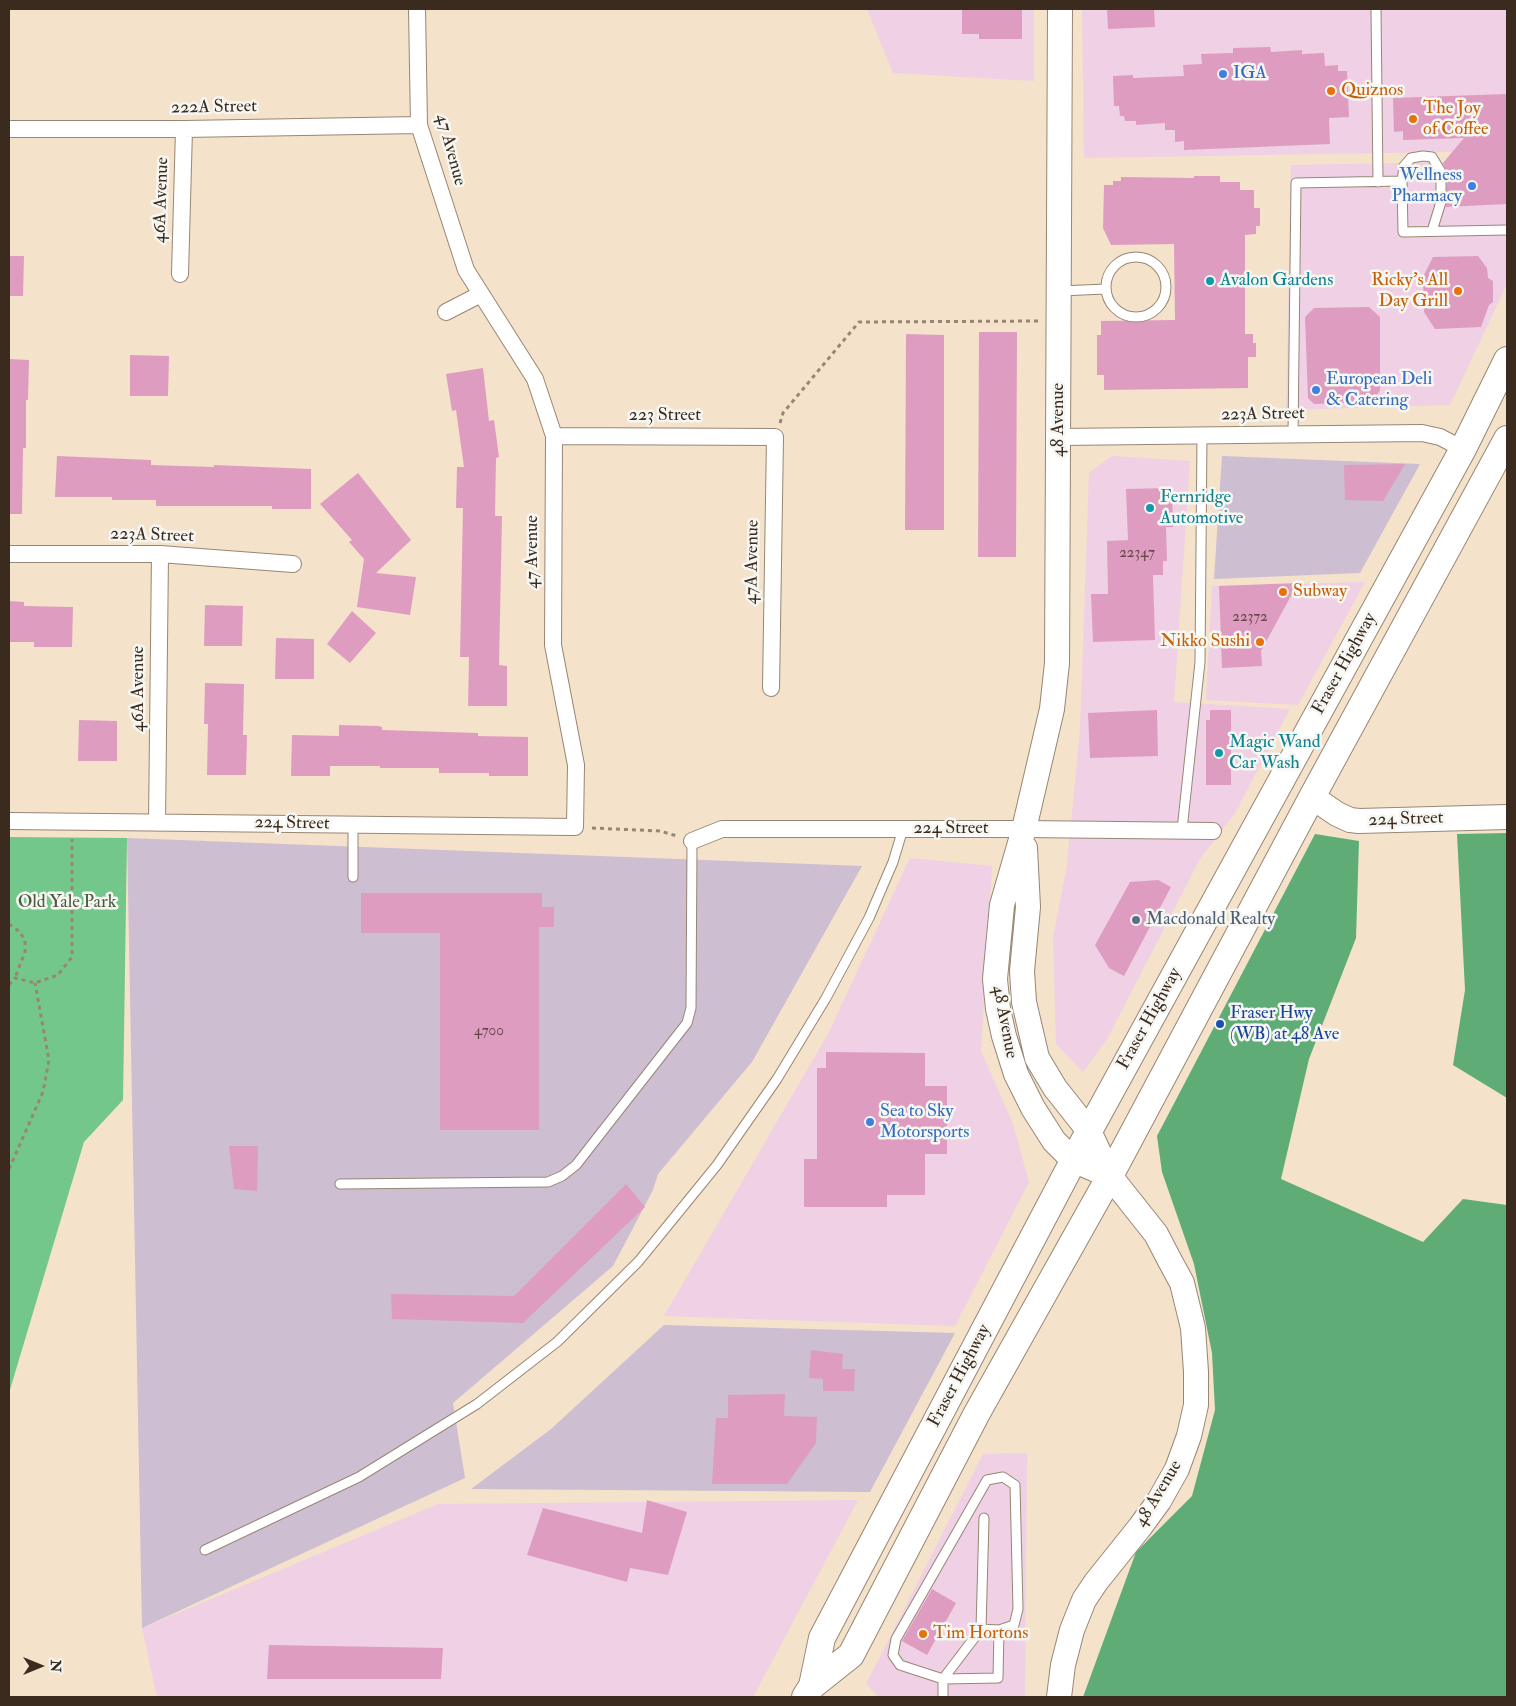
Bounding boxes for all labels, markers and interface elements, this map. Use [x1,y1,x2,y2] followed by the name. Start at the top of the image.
[1233,63,1267,85] place label: IGA
[1217,68,1229,80] marker: IGA
[1341,80,1403,102] place label: Quiznos
[1325,85,1337,97] marker: Quiznos
[171,96,257,120] street label: 222A Street
[1423,98,1488,140] place label: The Joy of Coffee
[430,112,470,188] street label: 47 Avenue
[1407,113,1419,125] marker: The Joy of Coffee
[150,157,174,243] street label: 46A Avenue
[1391,165,1462,208] place label: Wellness Pharmacy
[1466,180,1478,192] marker: Wellness Pharmacy
[1220,270,1333,292] place label: Avalon Gardens
[1371,270,1448,312] place label: Ricky's All Day Grill
[1204,275,1216,287] marker: Avalon Gardens
[1452,285,1464,297] marker: Ricky's All Day Grill
[1326,369,1432,412] place label: European Deli & Catering
[1048,383,1070,457] street label: 48 Avenue
[1310,384,1322,396] marker: European Deli & Catering
[1221,403,1305,427] street label: 223A Street
[629,405,701,427] street label: 223 Street
[1160,487,1243,530] place label: Fernridge Automotive
[1144,502,1156,514] marker: Fernridge Automotive
[522,515,544,589] street label: 47 Avenue
[741,519,765,605] street label: 47A Avenue
[110,524,194,548] street label: 223A Street
[1119,545,1155,563] house number: 22347
[1293,581,1347,603] place label: Subway
[1277,586,1289,598] marker: Subway
[1232,609,1268,627] house number: 22372
[1308,609,1382,719] street label: Fraser Highway
[1160,631,1250,653] place label: Nikko Sushi
[1254,636,1266,648] marker: Nikko Sushi
[128,646,150,732] street label: 46A Avenue
[1229,732,1321,774] place label: Magic Wand Car Wash
[1213,747,1225,759] marker: Magic Wand Car Wash
[1368,808,1444,832] street label: 224 Street
[254,813,330,835] street label: 224 Street
[913,818,989,840] street label: 224 Street
[18,892,116,914] park label: Old Yale Park
[1146,909,1275,931] place label: Macdonald Realty
[1130,914,1142,926] marker: Macdonald Realty
[1113,964,1187,1074] street label: Fraser Highway
[986,984,1022,1060] street label: 48 Avenue
[1230,1003,1339,1046] place label: Fraser Hwy (WB) at 48 Ave
[1214,1018,1226,1030] marker: Fraser Hwy (WB) at 48 Ave
[474,1023,504,1041] house number: 4700
[880,1101,970,1144] place label: Sea to Sky Motorsports
[864,1116,876,1128] marker: Sea to Sky Motorsports
[924,1321,996,1431] street label: Fraser Highway
[1131,1457,1187,1531] street label: 48 Avenue
[933,1623,1028,1645] place label: Tim Hortons
[917,1628,929,1640] marker: Tim Hortons
[15,1641,65,1691] north arrow
[47,1660,64,1672] text: N

